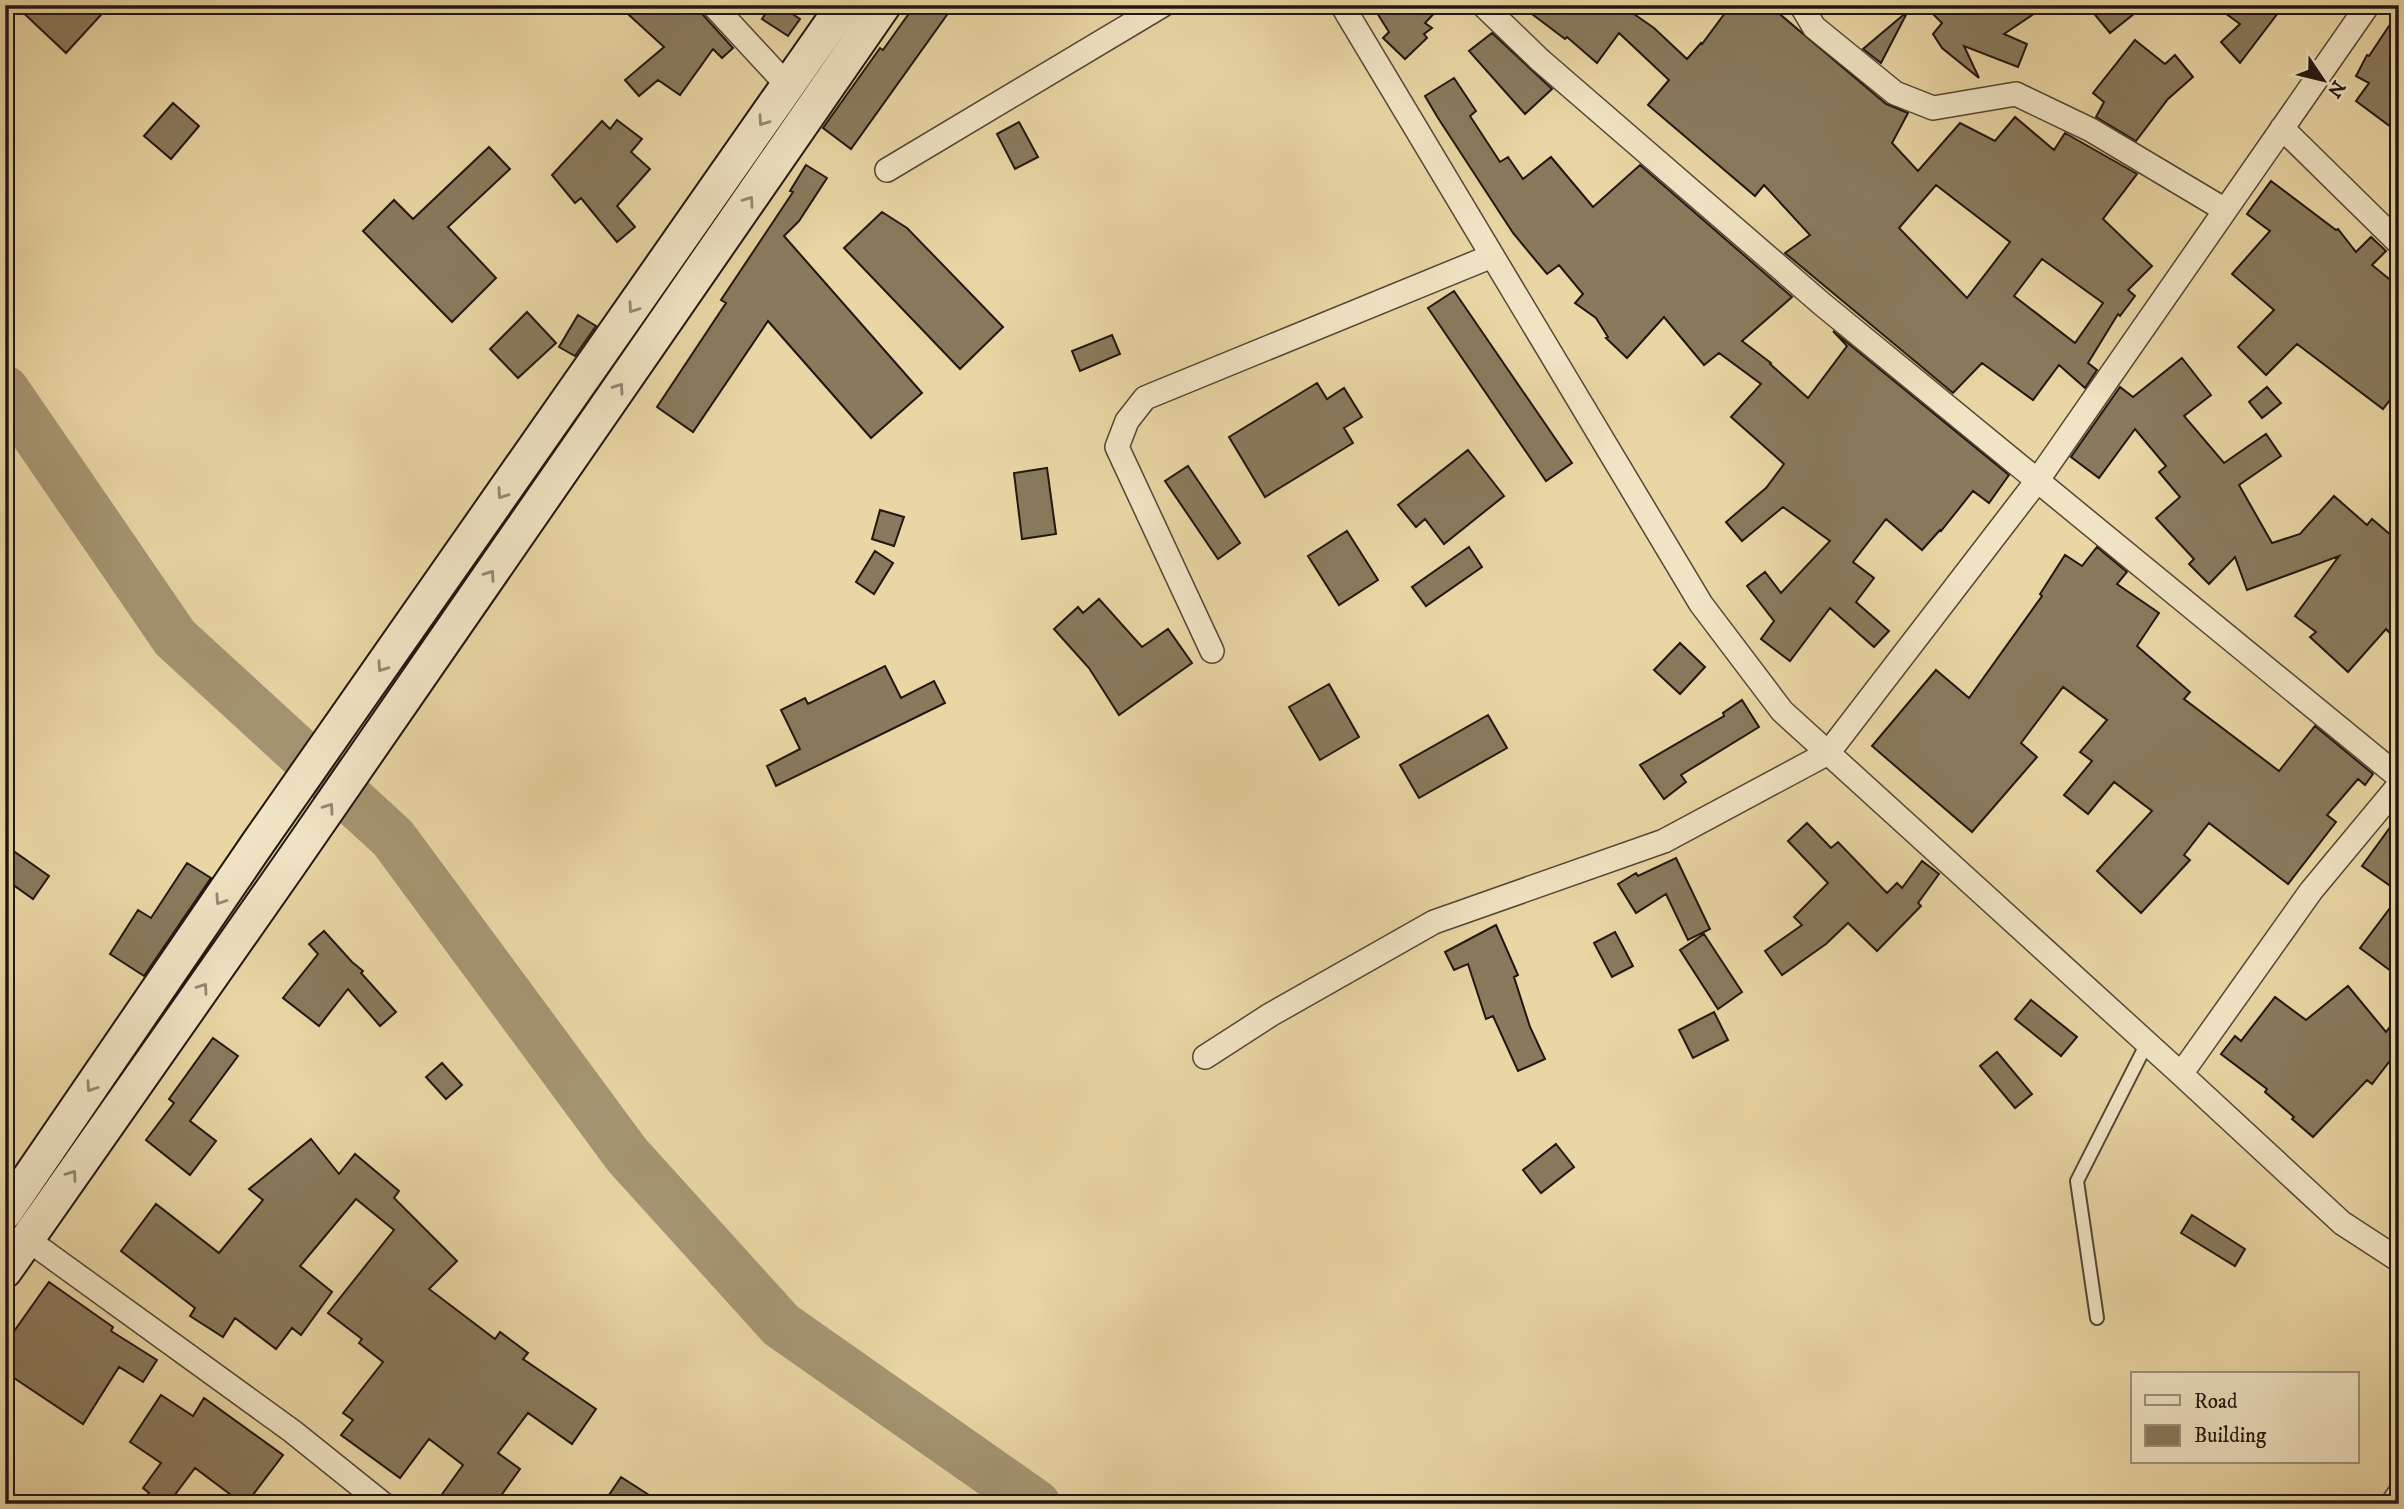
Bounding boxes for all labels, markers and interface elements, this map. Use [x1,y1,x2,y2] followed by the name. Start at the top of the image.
[2288,46,2358,116] north arrow
[2322,76,2350,102] text: N
[759,113,771,126] one-way arrow
[741,196,753,209] one-way arrow
[629,300,641,313] one-way arrow
[611,383,623,396] one-way arrow
[498,486,510,499] one-way arrow
[482,570,494,583] one-way arrow
[378,659,390,672] one-way arrow
[321,803,333,816] one-way arrow
[215,892,228,905] one-way arrow
[195,983,207,996] one-way arrow
[87,1079,99,1092] one-way arrow
[64,1170,76,1183] one-way arrow
[2131,1372,2358,1464] legend
[2194,1389,2238,1415] text: Road
[2194,1423,2267,1449] text: Building

